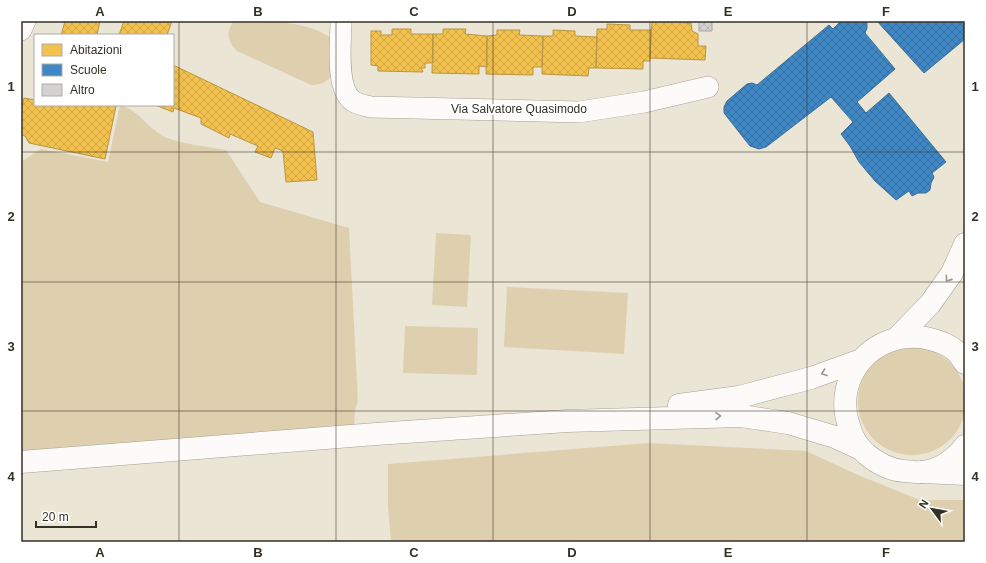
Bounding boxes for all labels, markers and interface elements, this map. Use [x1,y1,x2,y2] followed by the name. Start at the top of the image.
[95,4,105,19] text: A
[253,4,263,19] text: B
[409,4,419,19] text: C
[567,4,577,19] text: D
[724,4,733,19] text: E
[882,4,890,19] text: F
[34,34,174,106] legend
[70,43,122,57] text: Abitazioni
[70,63,107,77] text: Scuole
[7,79,15,94] text: 1
[971,79,979,94] text: 1
[70,83,95,97] text: Altro
[451,102,587,116] street label: Via Salvatore Quasimodo
[7,209,15,224] text: 2
[971,209,979,224] text: 2
[945,275,953,282] one-way arrow
[7,339,15,354] text: 3
[971,339,979,354] text: 3
[821,369,828,377] one-way arrow
[715,412,721,421] one-way arrow
[7,469,15,484] text: 4
[971,469,979,484] text: 4
[912,489,952,529] north arrow
[916,497,931,510] text: N
[36,503,96,529] scale bar
[42,510,69,524] text: 20 m
[95,545,105,560] text: A
[253,545,263,560] text: B
[409,545,419,560] text: C
[567,545,577,560] text: D
[724,545,733,560] text: E
[882,545,890,560] text: F

